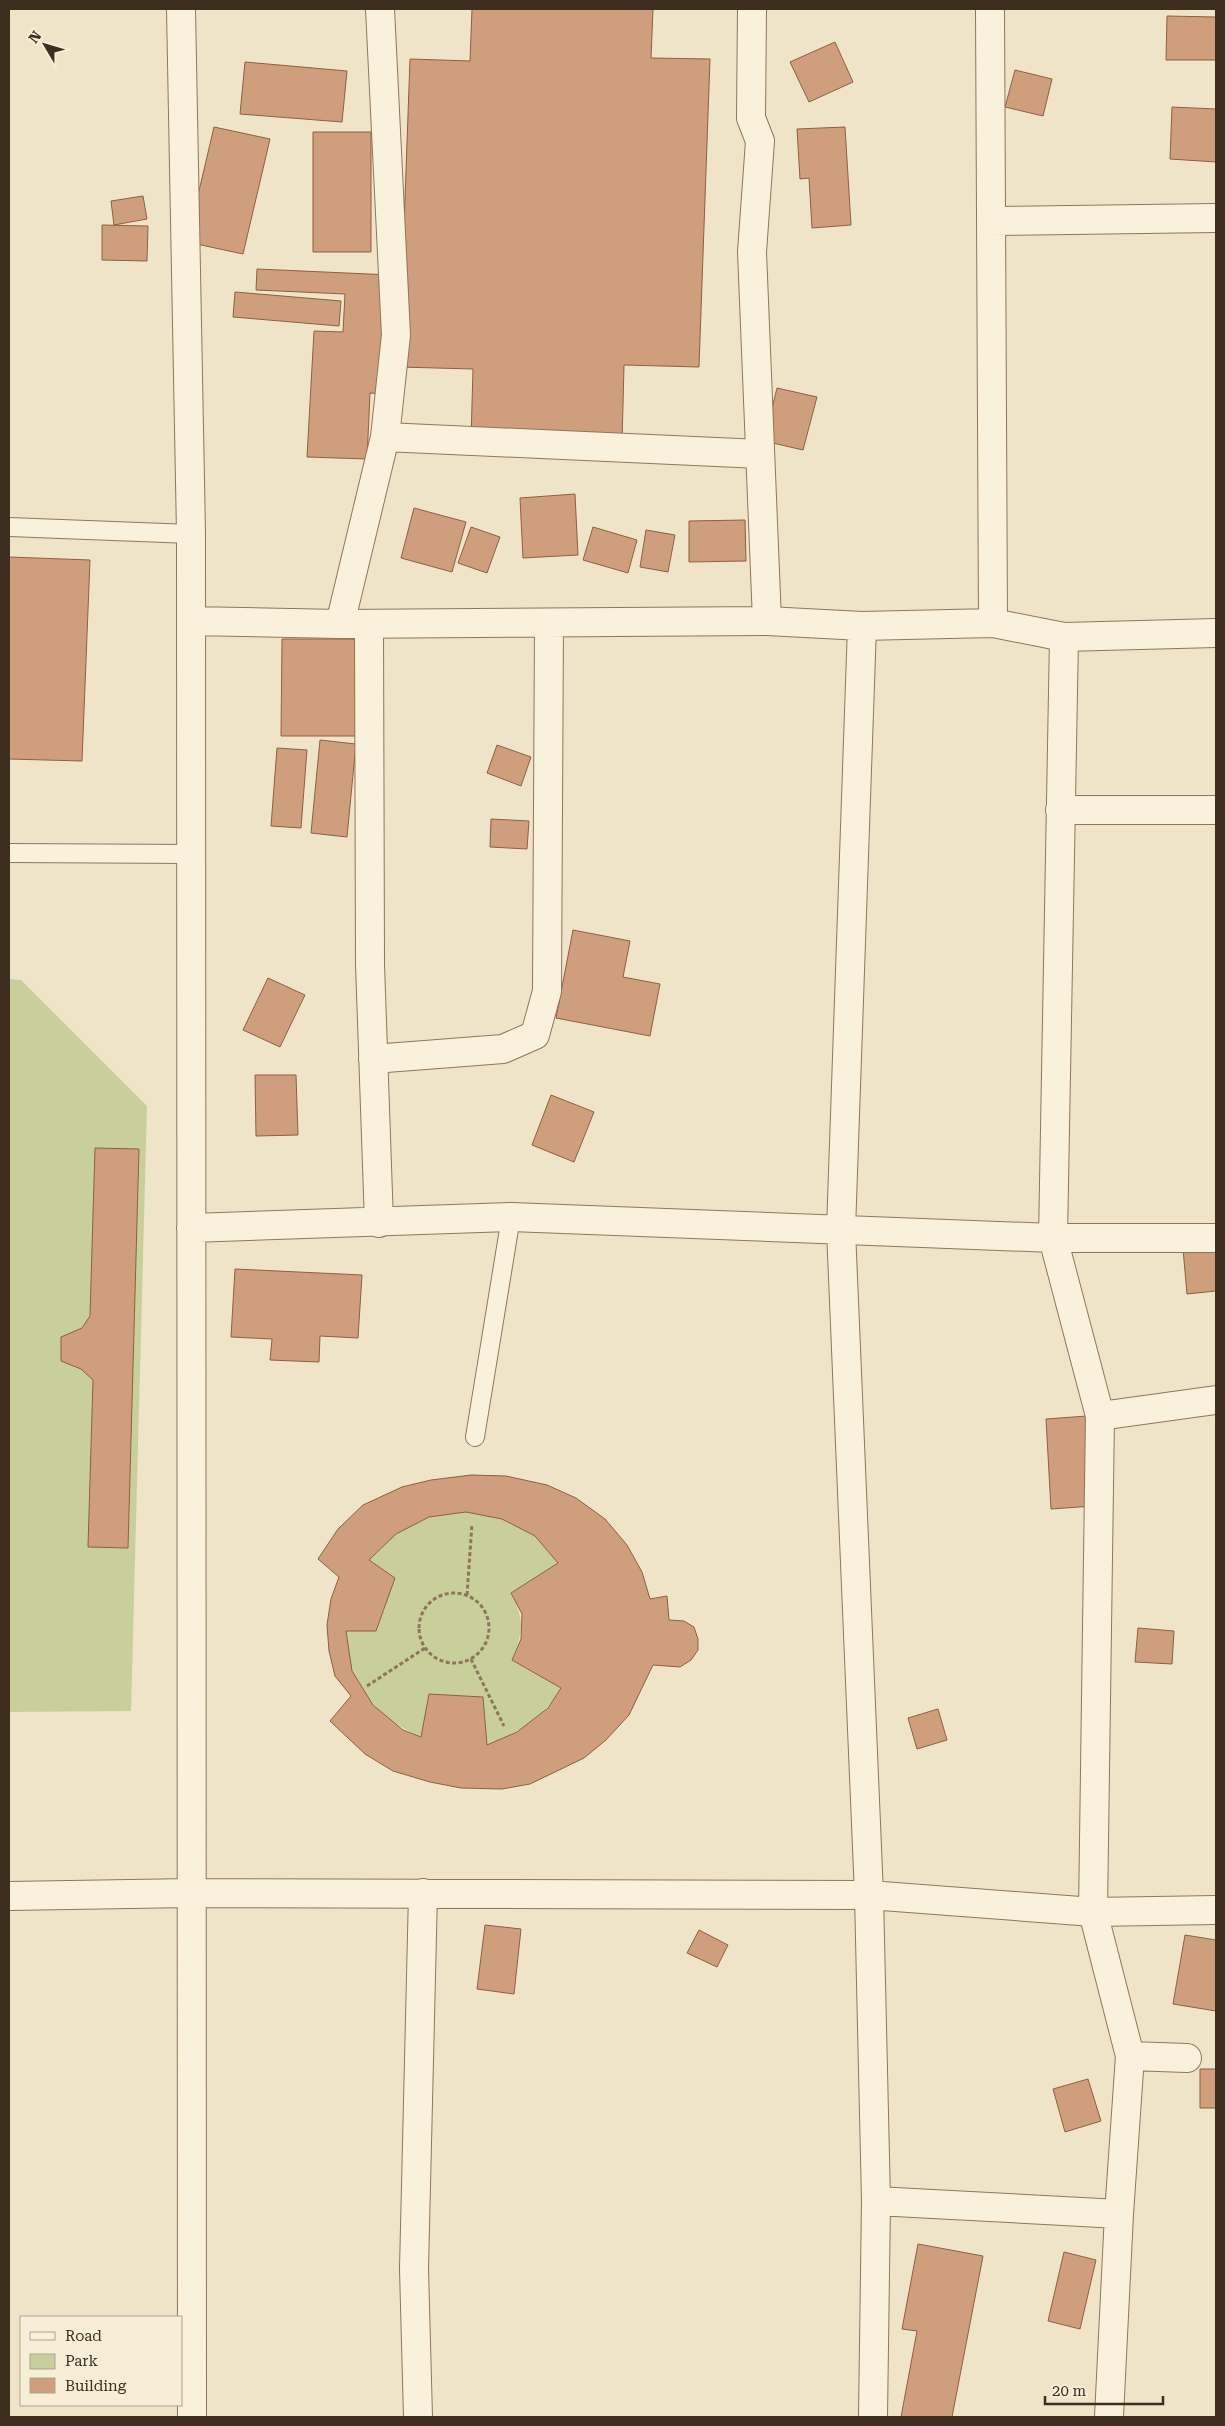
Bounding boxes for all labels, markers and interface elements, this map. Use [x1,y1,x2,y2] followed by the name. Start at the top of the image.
[20,20,70,70] north arrow
[25,28,45,46] text: N
[20,2316,182,2406] legend
[65,2327,102,2345] text: Road
[65,2352,99,2370] text: Park
[1045,2374,1162,2406] scale bar
[65,2377,127,2395] text: Building
[1052,2382,1087,2400] text: 20 m

